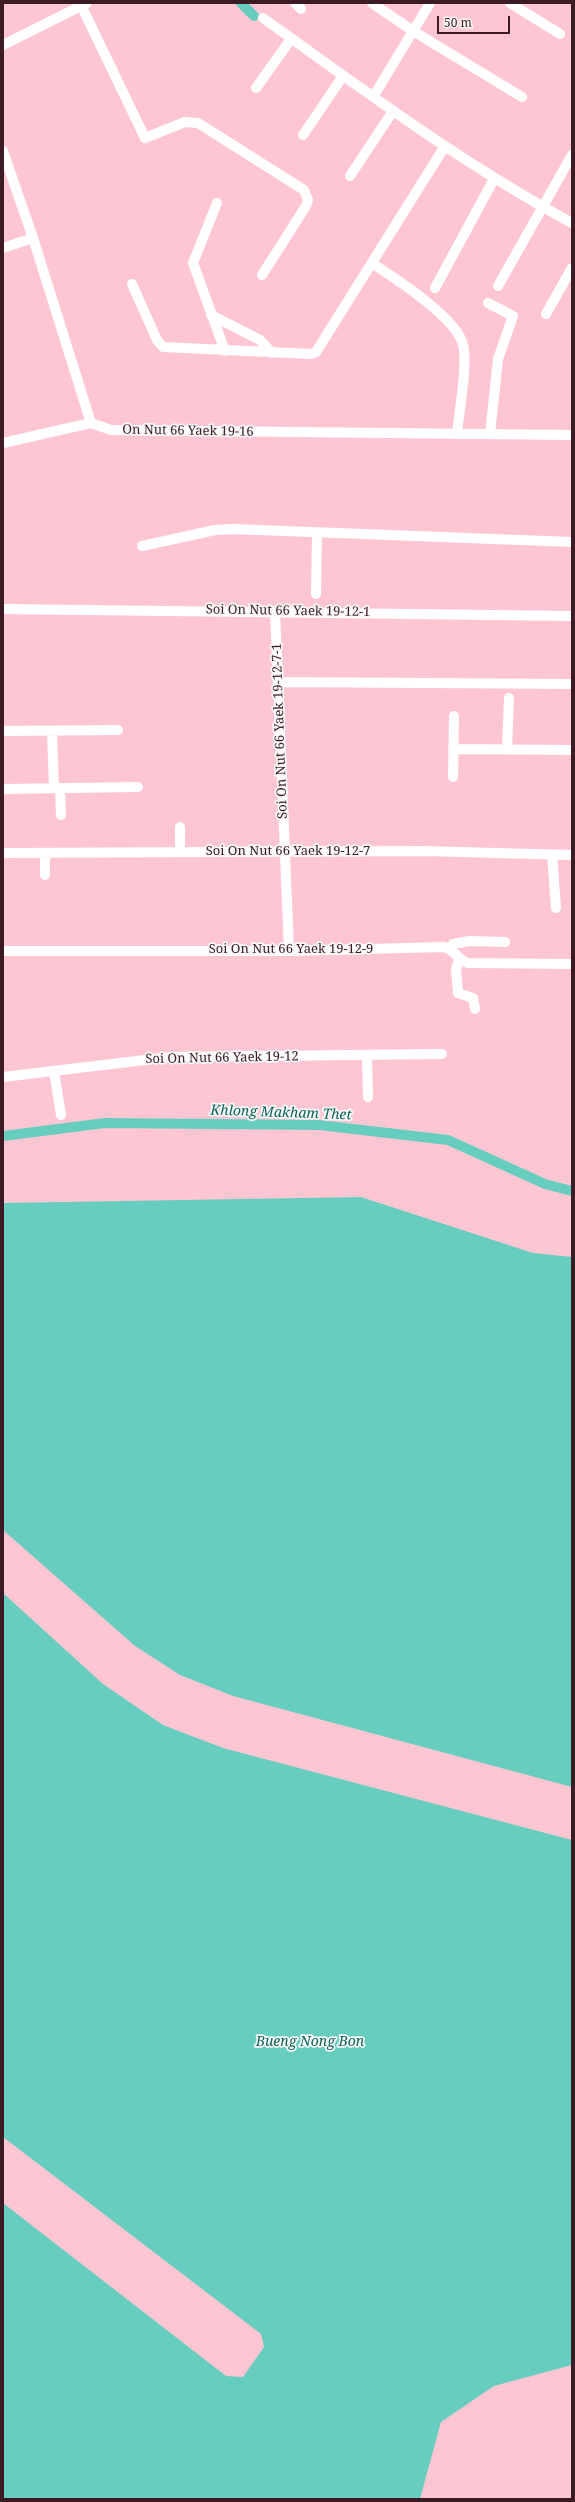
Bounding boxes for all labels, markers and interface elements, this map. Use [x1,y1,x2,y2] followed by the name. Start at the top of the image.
[439,8,512,34] scale bar
[444,14,472,31] text: 50 m
[122,422,254,440] street label: On Nut 66 Yaek 19-16
[206,602,370,620] street label: Soi On Nut 66 Yaek 19-12-1
[269,643,291,819] street label: Soi On Nut 66 Yaek 19-12-7-1
[206,843,370,859] street label: Soi On Nut 66 Yaek 19-12-7
[209,941,373,957] street label: Soi On Nut 66 Yaek 19-12-9
[145,1049,299,1067] street label: Soi On Nut 66 Yaek 19-12
[210,1102,352,1124] water label: Khlong Makham Thet
[256,2034,364,2050] water label: Bueng Nong Bon

